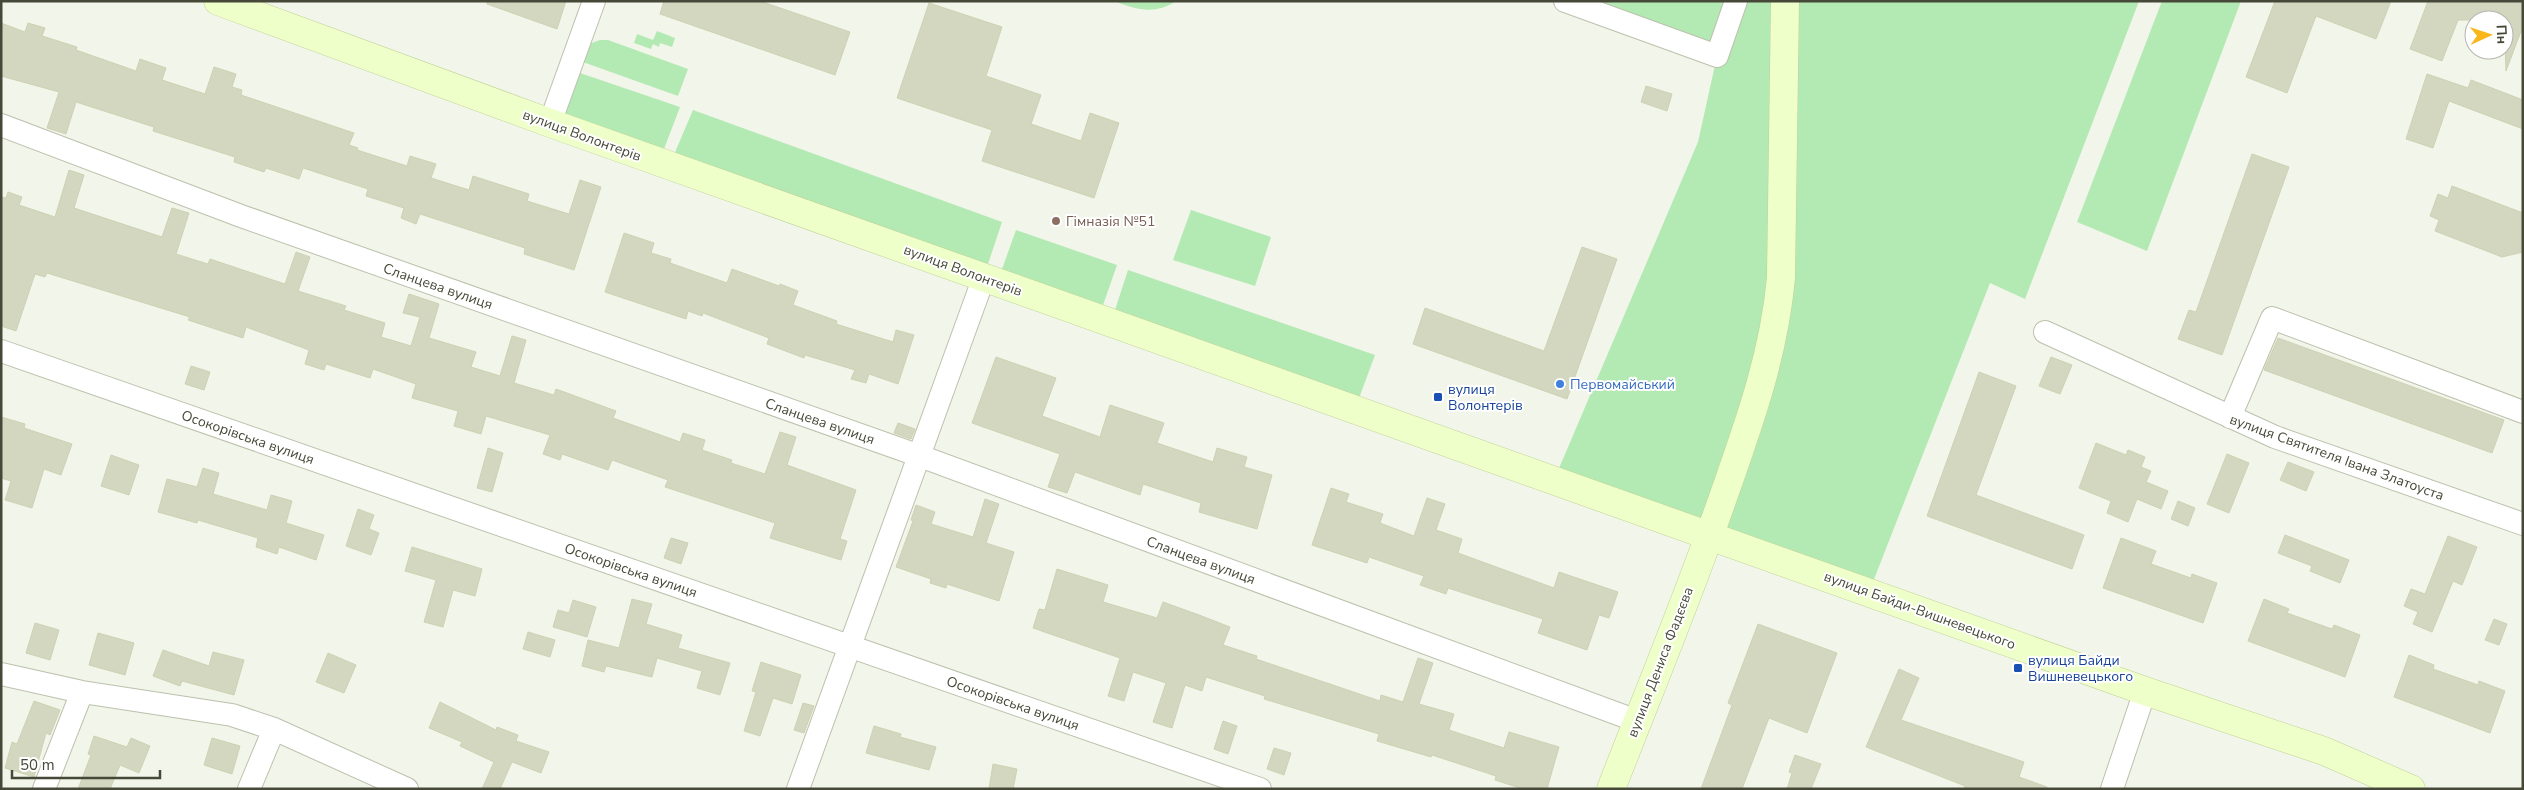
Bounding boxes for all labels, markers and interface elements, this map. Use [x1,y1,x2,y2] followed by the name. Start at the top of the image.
[2464,10,2514,60] north arrow
[2491,24,2511,44] text: Пн
[520,105,644,166] street label: вулиця Волонтерів
[1066,212,1155,231] place label: Гімназія №51
[1050,215,1062,227] marker: Гімназія №51
[901,240,1025,301] street label: вулиця Волонтерів
[381,259,495,314] street label: Сланцева вулиця
[1570,375,1675,394] place label: Первомайський
[1554,378,1566,390] marker: Первомайський
[1448,380,1523,415] place label: вулиця Волонтерів
[1432,391,1444,403] marker: вулиця Волонтерів
[763,394,877,449] street label: Сланцева вулиця
[179,406,317,469] street label: Осокорівська вулиця
[2227,410,2447,505] street label: вулиця Святителя Івана Златоуста
[1144,532,1258,589] street label: Сланцева вулиця
[562,539,700,602] street label: Осокорівська вулиця
[1821,567,2018,654] street label: вулиця Байди-Вишневецького
[1623,584,1698,740] street label: вулиця Дениса Фадєєва
[2028,651,2133,686] place label: вулиця Байди Вишневецького
[2012,662,2024,674] marker: вулиця Байди Вишневецького
[944,672,1082,735] street label: Осокорівська вулиця
[12,748,160,780] scale bar
[20,755,55,775] text: 50 m

